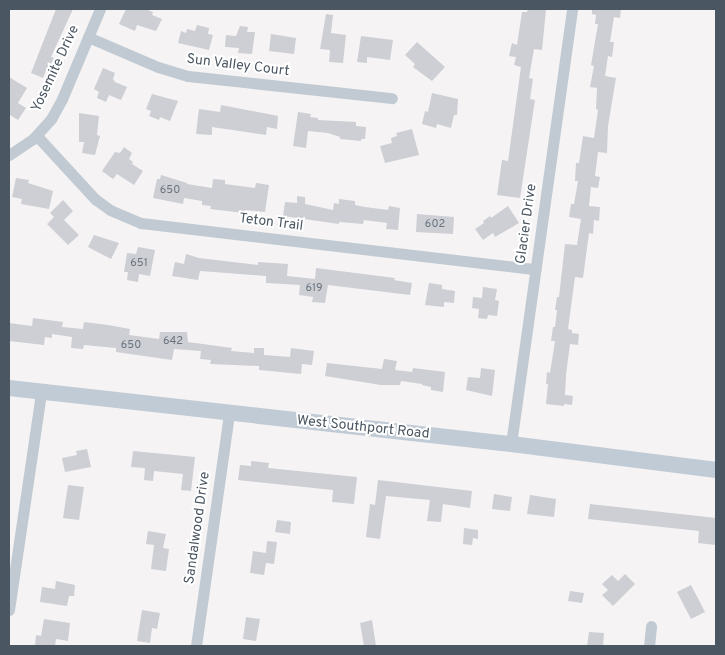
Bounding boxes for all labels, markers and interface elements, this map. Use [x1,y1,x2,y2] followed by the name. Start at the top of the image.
[29,23,83,115] street label: Yosemite Drive
[185,51,291,81] street label: Sun Valley Court
[160,183,180,197] house number: 650
[513,183,541,265] street label: Glacier Drive
[238,211,304,235] street label: Teton Trail
[425,217,445,231] house number: 602
[130,256,148,270] house number: 651
[305,281,323,295] house number: 619
[163,334,183,348] house number: 642
[121,338,141,352] house number: 650
[296,413,430,443] street label: West Southport Road
[182,471,214,585] street label: Sandalwood Drive

